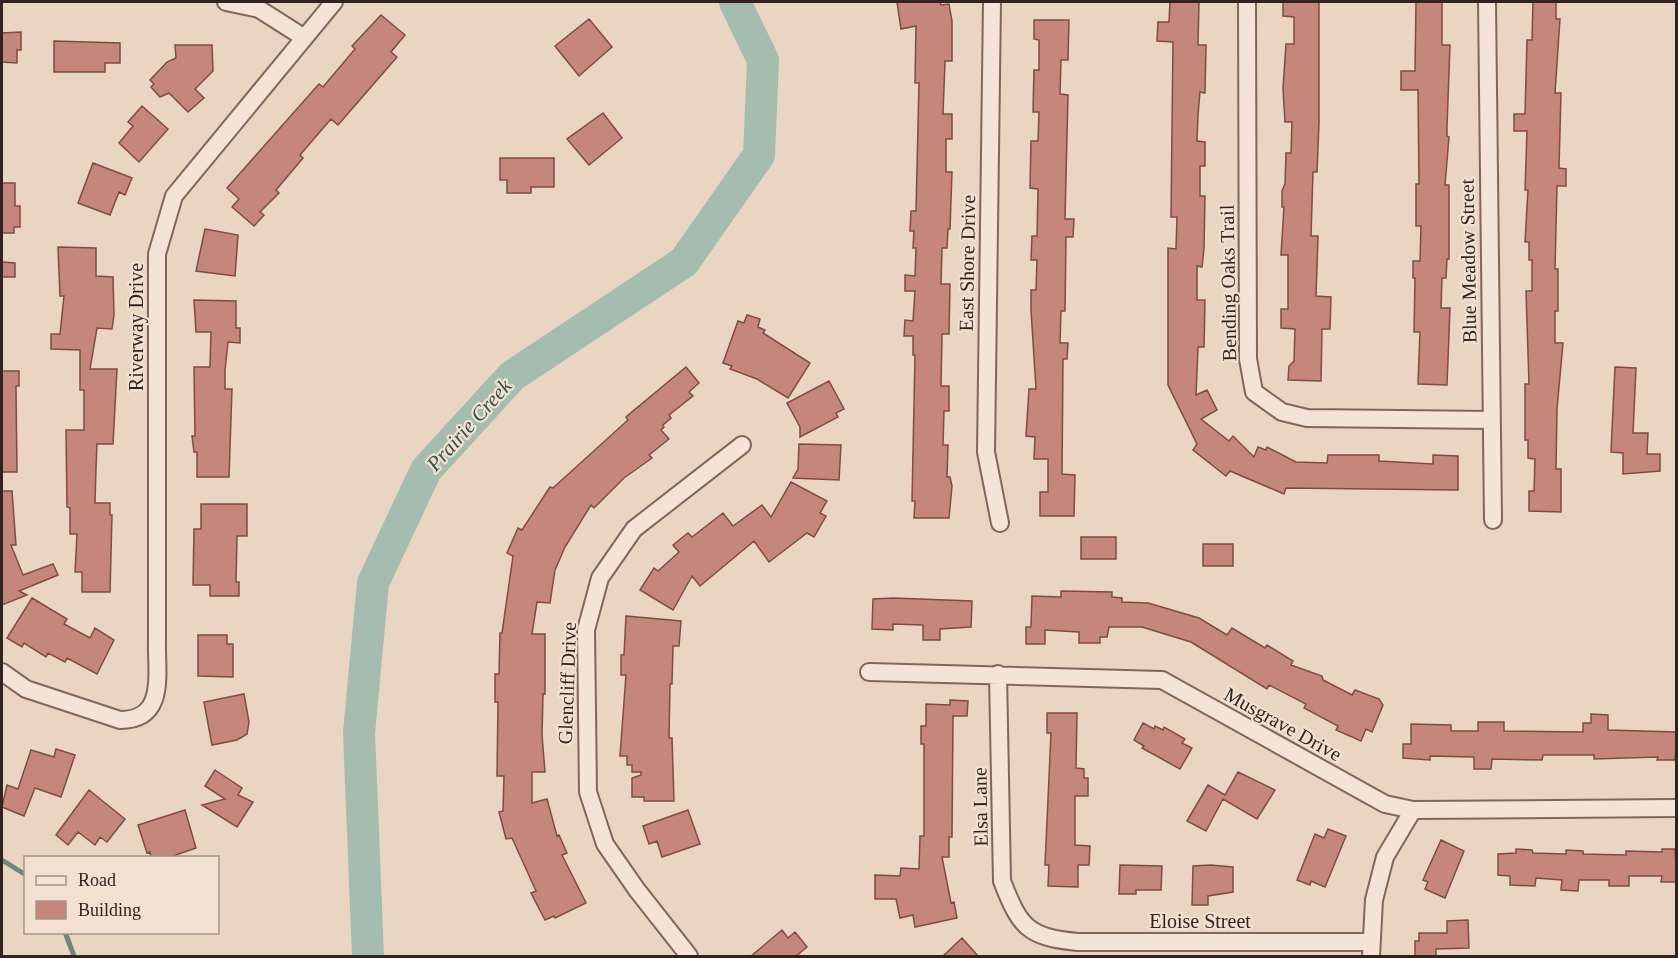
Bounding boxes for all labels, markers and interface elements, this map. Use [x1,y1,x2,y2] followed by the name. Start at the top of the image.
[1456,178,1480,343] street label: Blue Meadow Street
[955,194,979,332] street label: East Shore Drive
[1216,204,1241,362] street label: Bending Oaks Trail
[125,263,148,391] street label: Riverway Drive
[421,374,517,477] water label: Prairie Creek
[554,621,580,745] street label: Glencliff Drive
[1220,683,1346,766] street label: Musgrave Drive
[968,767,992,847] street label: Elsa Lane
[24,856,219,934] legend
[78,870,116,890] text: Road
[78,900,141,920] text: Building
[1149,910,1251,932] street label: Eloise Street

